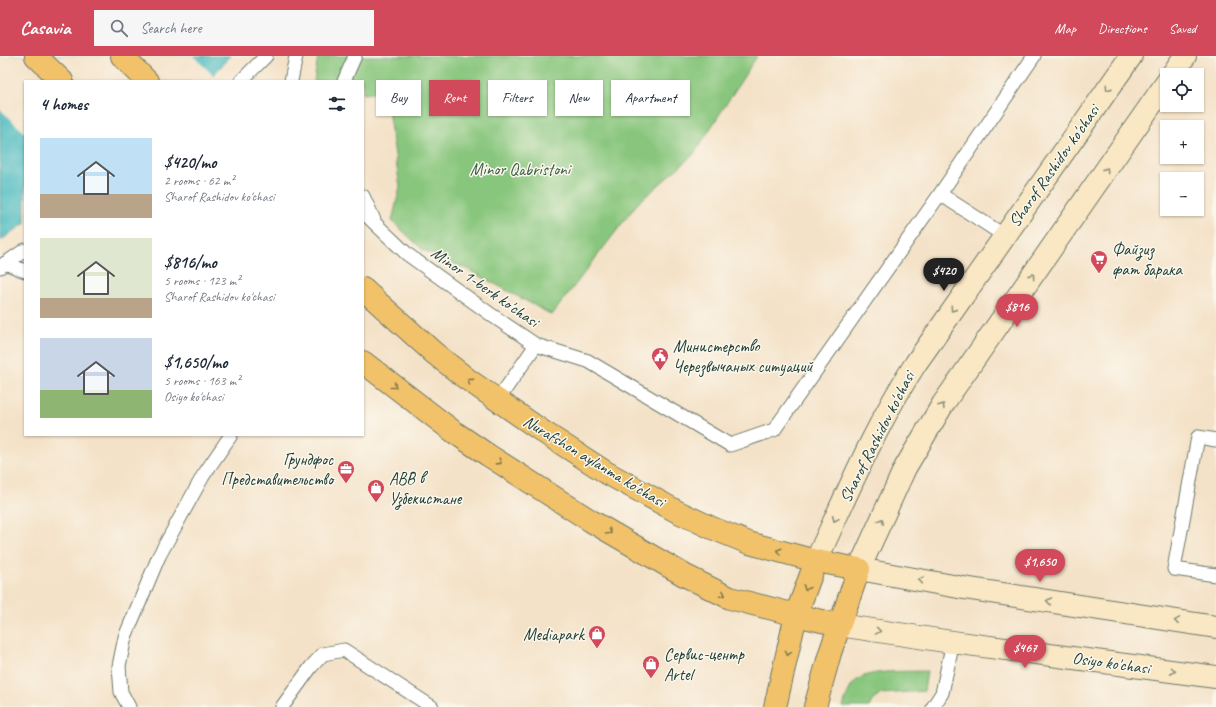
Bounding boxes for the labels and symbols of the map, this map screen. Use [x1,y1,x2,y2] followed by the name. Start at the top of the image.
[1105,84,1113,91] one-way arrow
[1004,99,1105,231] street label: Sharof Rashidov ko'chasi
[470,159,573,180] park label: Minor Qabristoni
[1101,167,1108,174] one-way arrow
[1112,239,1184,280] place label: Файзиз фат барака
[427,242,544,333] street label: Minor 1-berk ko'chasi
[1089,249,1109,274] supermarket icon: Файзиз фат барака
[920,258,968,292] pin: $420
[1027,274,1034,281] one-way arrow
[993,294,1041,328] pin: $816
[950,305,958,312] one-way arrow
[673,336,813,378] place label: Министерство Черезвычаных ситуаций
[650,346,670,371] public building icon: Министерство Черезвычаных ситуаций
[835,366,920,506] street label: Sharof Rashidov ko'chasi
[468,379,475,386] one-way arrow
[389,381,396,388] one-way arrow
[937,403,944,410] one-way arrow
[519,410,670,513] street label: Nurafshon aylanma ko'chasi
[221,449,335,490] place label: Грундфос Представительство
[495,458,502,465] one-way arrow
[336,459,356,484] office icon: Грундфос Представительство
[389,468,463,510] place label: ABB в Узбекистане
[366,478,386,503] shop icon: ABB в Узбекистане
[832,515,840,523] one-way arrow
[876,518,884,525] one-way arrow
[605,527,612,534] one-way arrow
[776,547,783,556] one-way arrow
[1007,549,1073,583] pin: $1,650
[917,577,924,585] one-way arrow
[803,585,811,592] one-way arrow
[718,589,726,597] one-way arrow
[1046,597,1052,606] one-way arrow
[1174,617,1181,626] one-way arrow
[523,624,586,645] place label: Mediapark
[587,624,607,649] shop icon: Mediapark
[875,626,881,635] one-way arrow
[1001,635,1049,669] pin: $467
[664,644,745,685] place label: Сервис-центр Artel
[1071,647,1153,679] street label: Osiyo ko'chasi
[784,650,792,656] one-way arrow
[641,654,661,679] shop icon: Сервис-центр Artel
[1170,666,1176,675] one-way arrow

